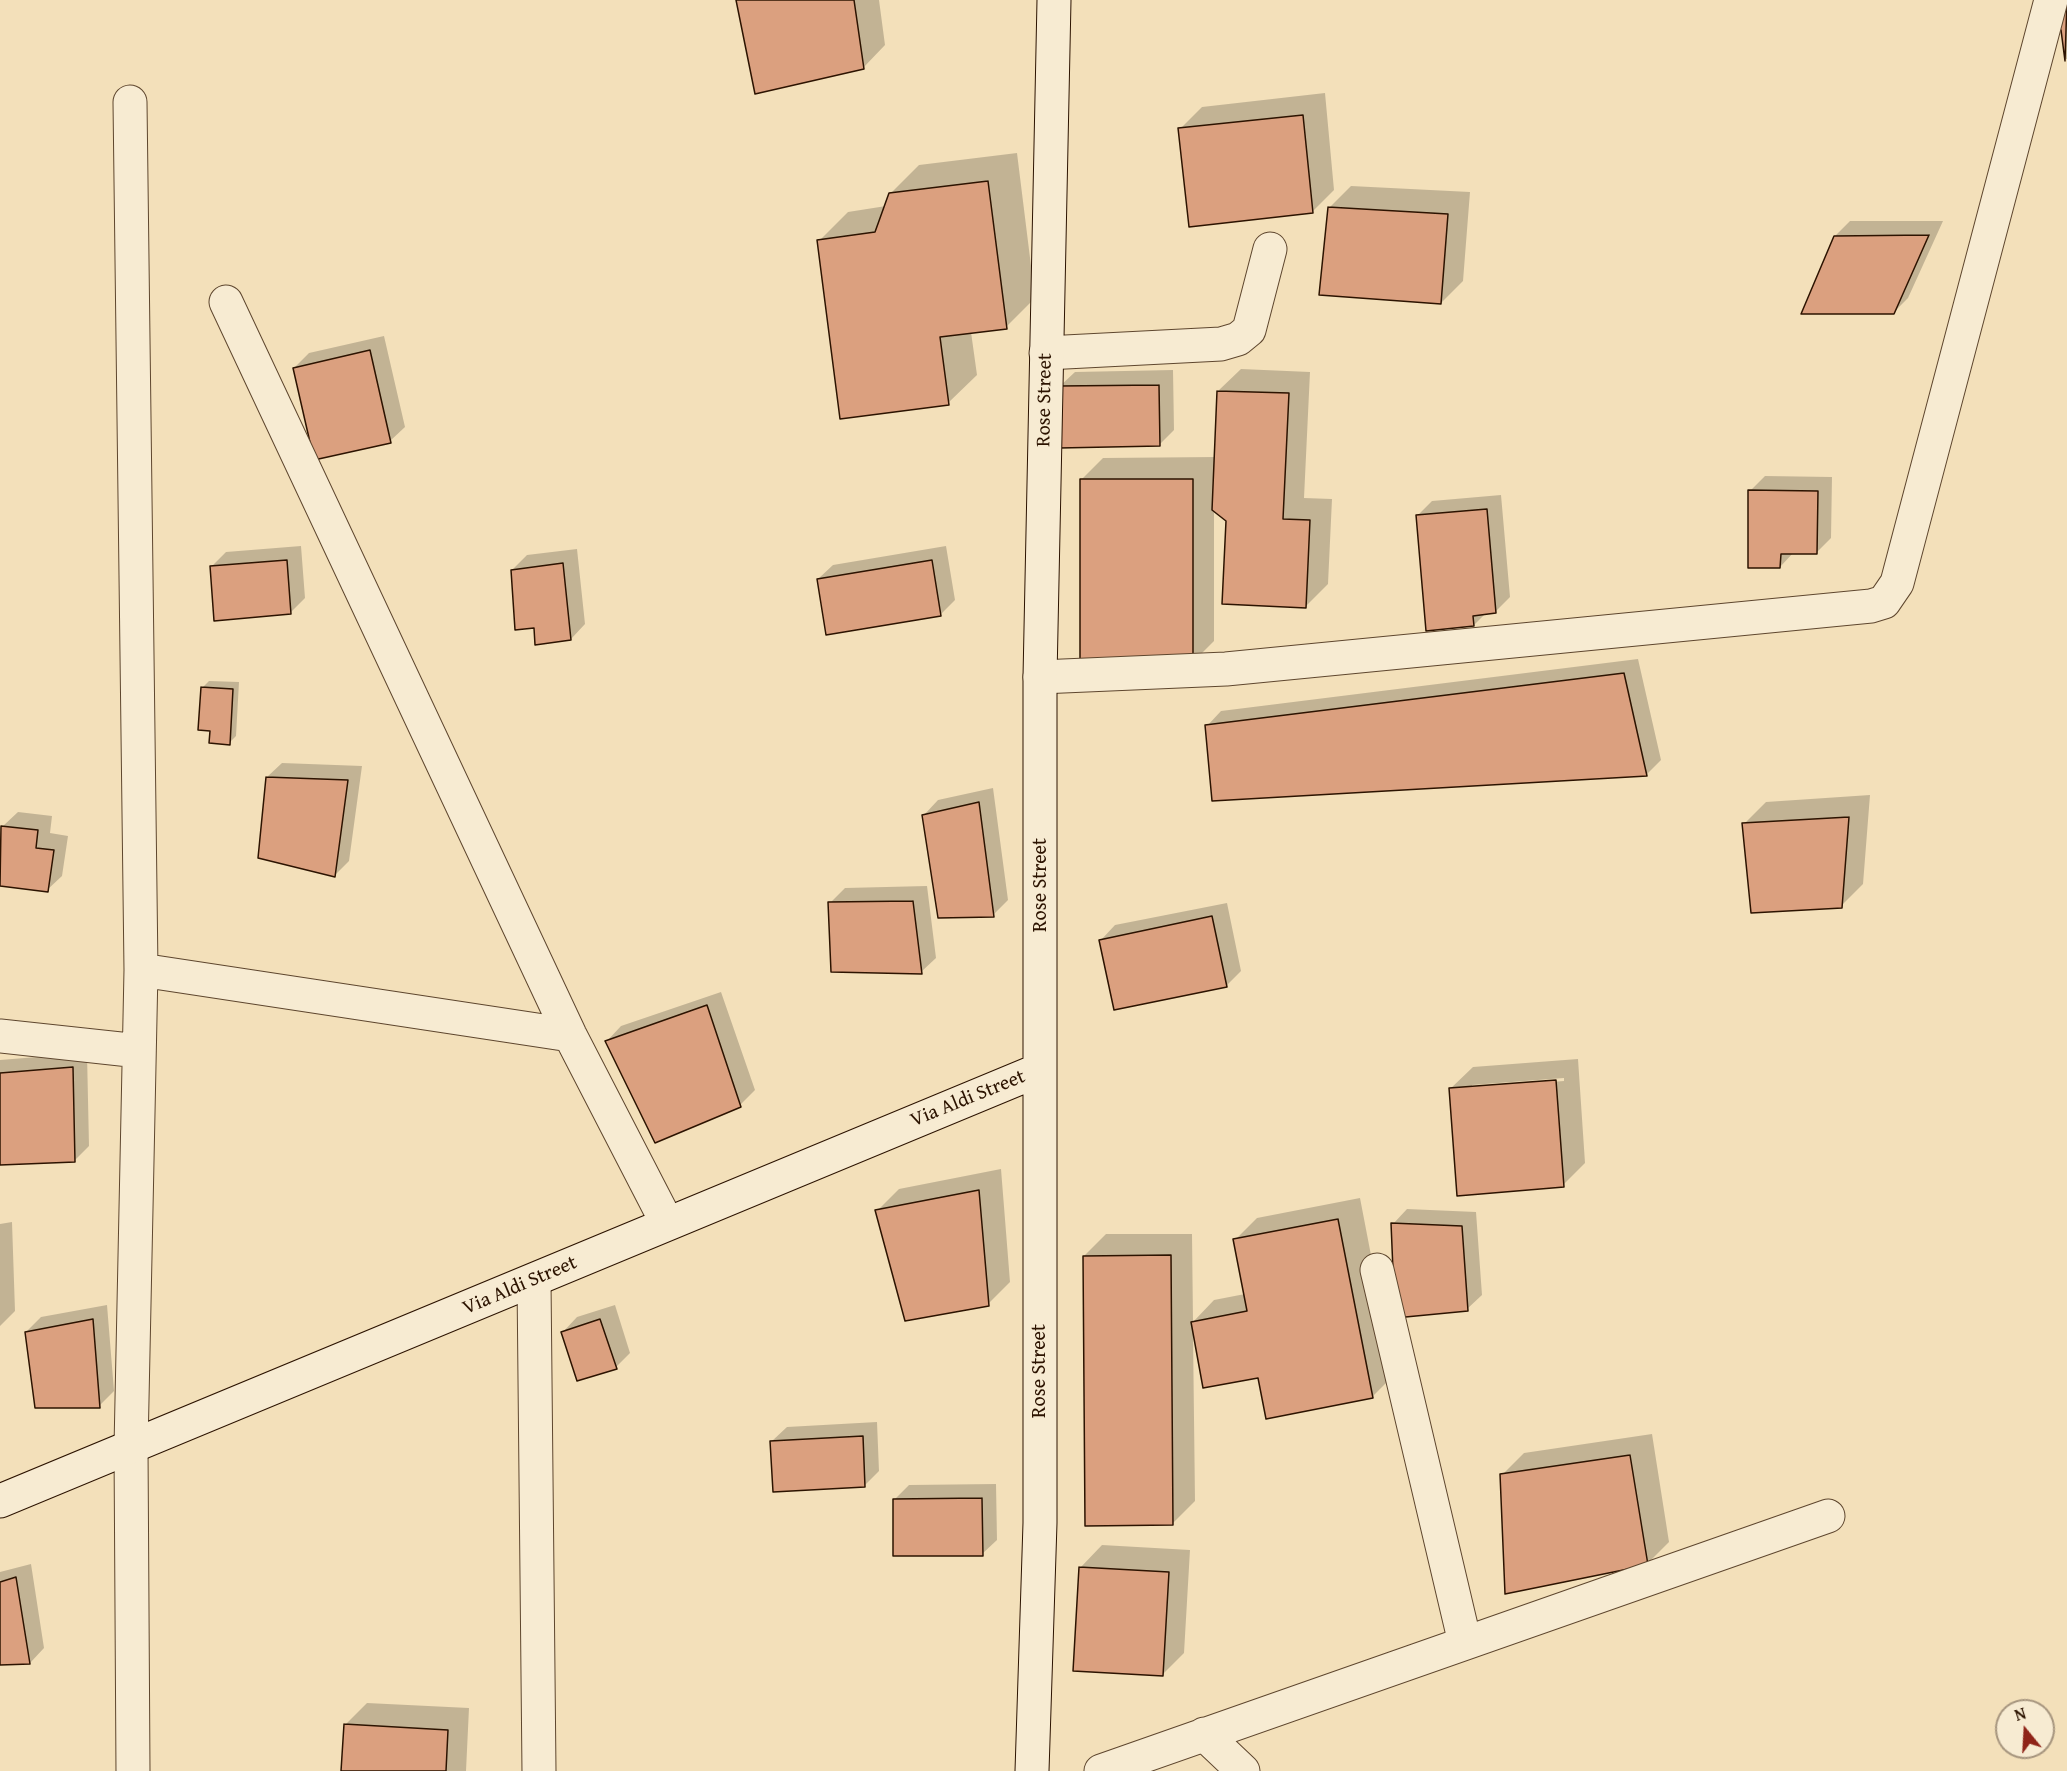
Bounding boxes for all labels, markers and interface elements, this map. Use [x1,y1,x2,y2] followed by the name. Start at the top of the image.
[1032,353,1058,447] street label: Rose Street
[1029,838,1053,932] street label: Rose Street
[907,1065,1029,1133] street label: Via Aldi Street
[459,1251,581,1321] street label: Via Aldi Street
[1028,1324,1052,1418] street label: Rose Street
[1995,1699,2055,1759] north arrow
[2011,1701,2029,1727] text: N

